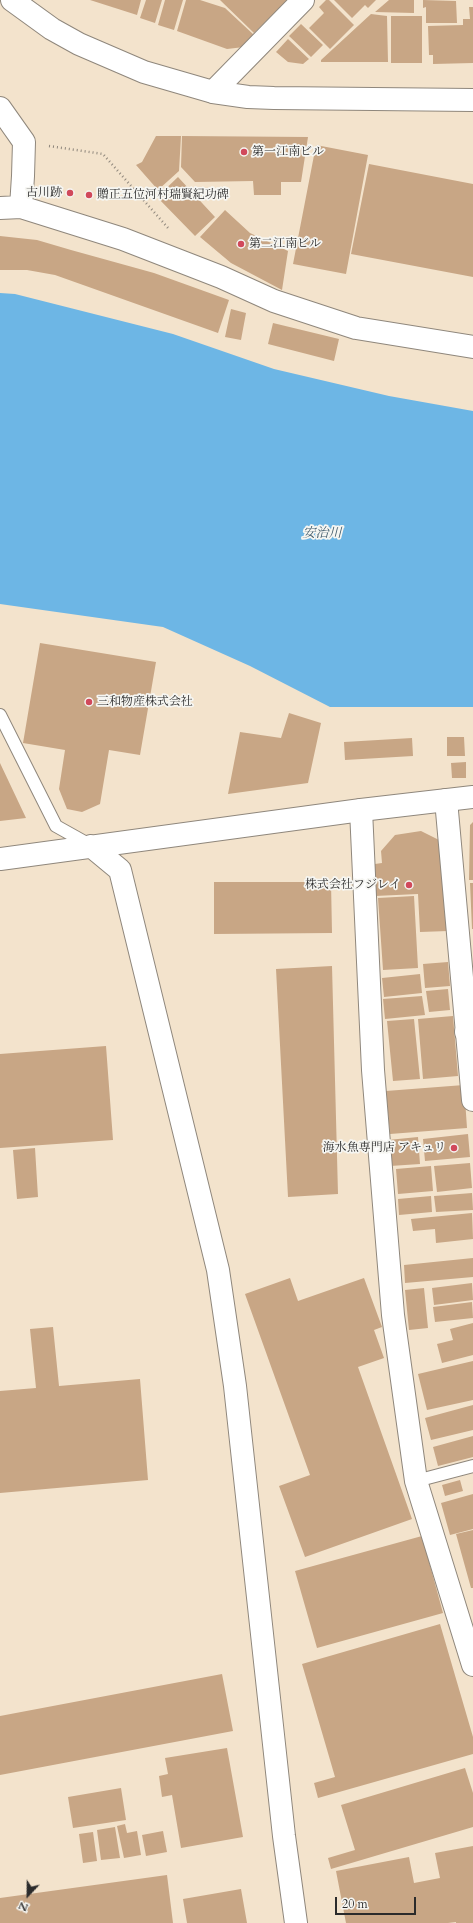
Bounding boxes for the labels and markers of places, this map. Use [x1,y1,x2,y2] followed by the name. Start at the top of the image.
[252,145,324,159] place label: 第一江南ビル
[239,147,249,157] marker: 第一江南ビル
[26,186,62,200] place label: 古川跡
[65,188,75,198] marker: 古川跡
[97,188,229,202] place label: 贈正五位河村瑞賢紀功碑
[84,190,94,200] marker: 贈正五位河村瑞賢紀功碑
[249,237,321,251] place label: 第二江南ビル
[236,239,246,249] marker: 第二江南ビル
[97,695,193,709] place label: 三和物産株式会社
[84,697,94,707] marker: 三和物産株式会社
[305,878,401,892] place label: 株式会社フジレイ
[404,880,414,890] marker: 株式会社フジレイ
[323,1141,446,1155] place label: 海水魚専門店 アキュリ
[449,1143,459,1153] marker: 海水魚専門店 アキュリ

